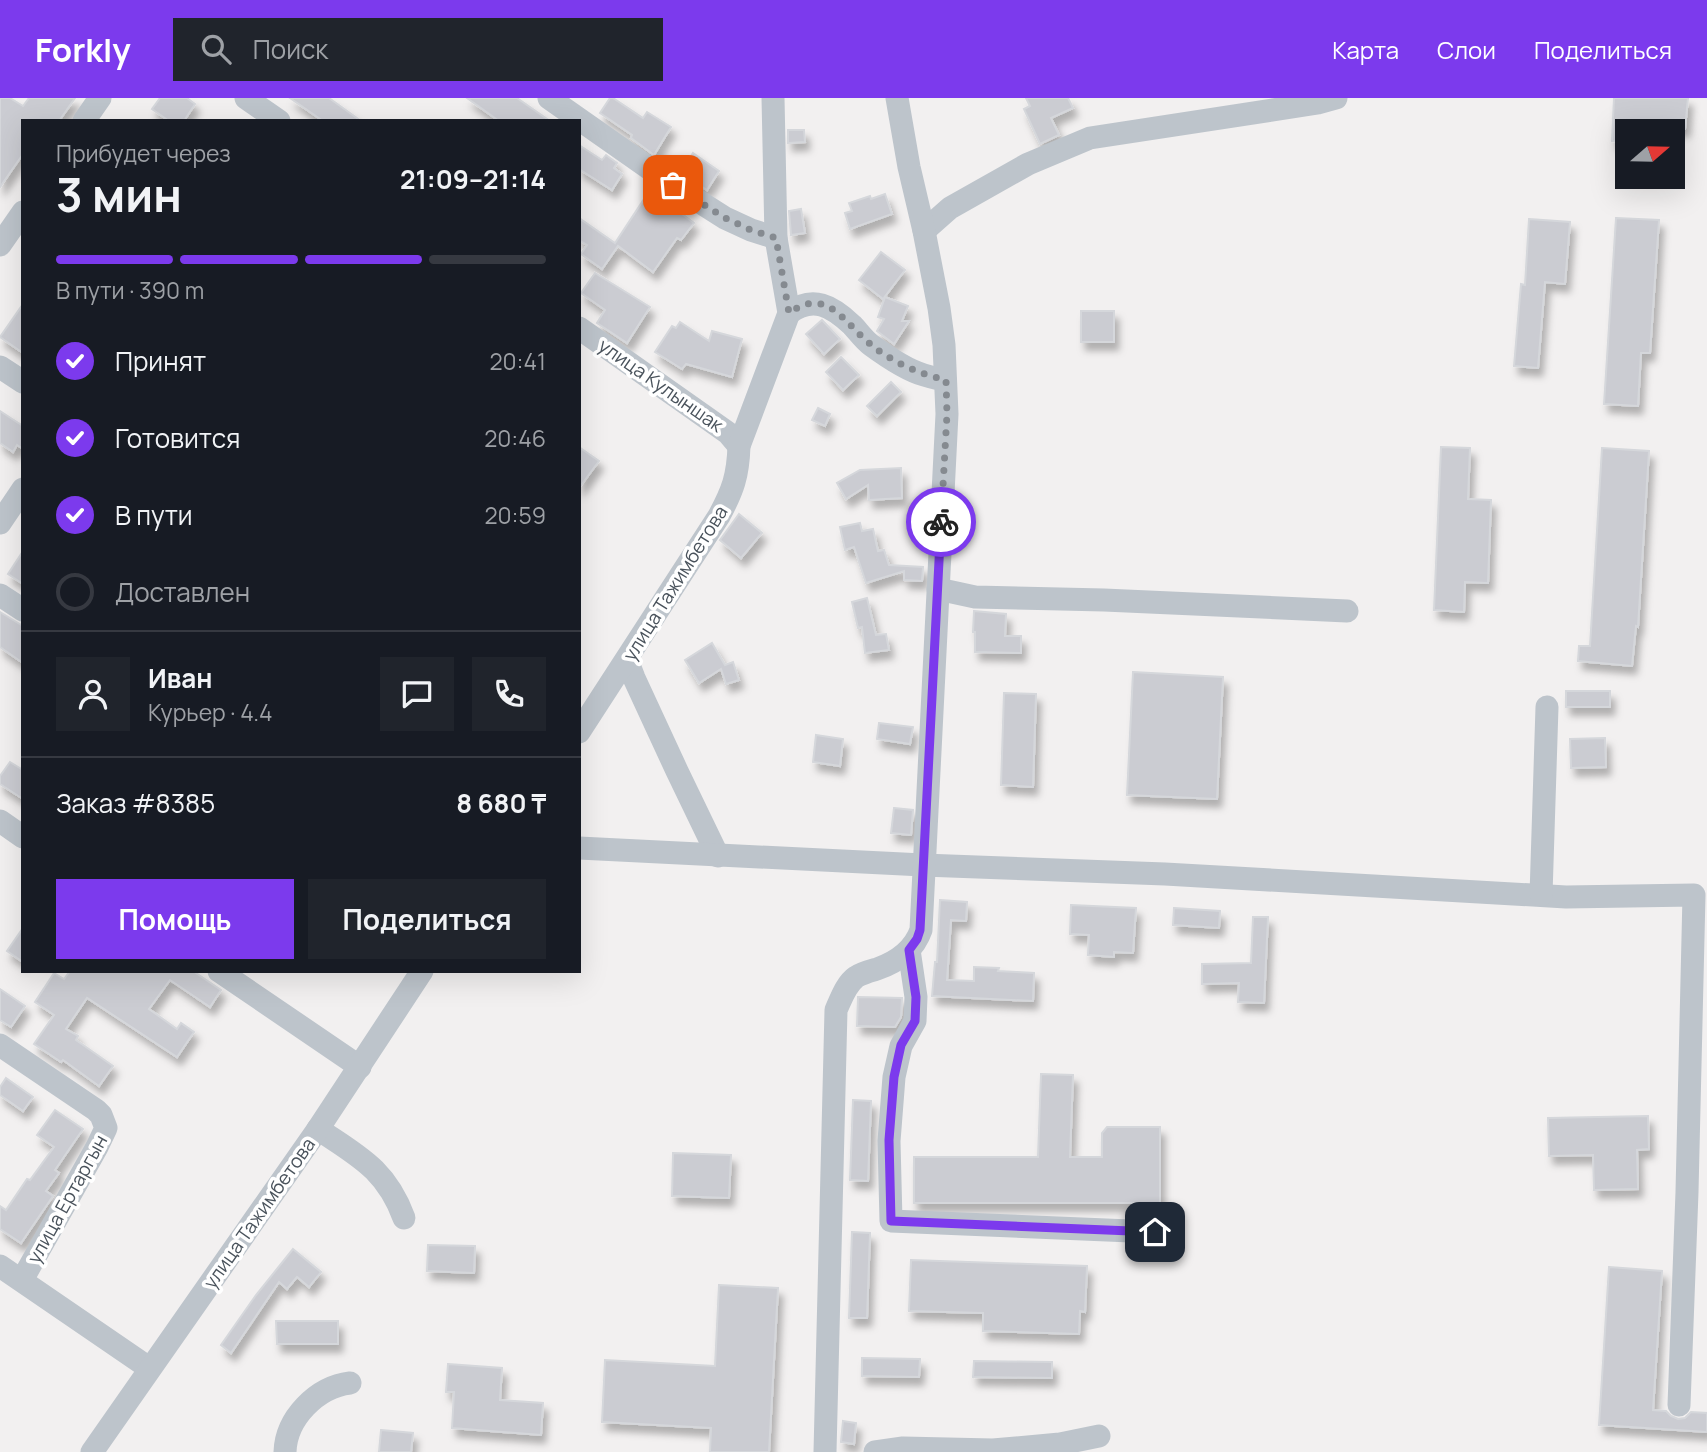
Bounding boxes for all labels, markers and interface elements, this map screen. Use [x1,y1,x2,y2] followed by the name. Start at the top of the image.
[173,18,663,81] search box
[35,27,131,72] text: Forkly
[197,30,235,68] icon: search
[253,31,328,67] text: Поиск
[1332,33,1399,66] text: Карта
[1437,33,1496,66] text: Слои
[1534,33,1672,66] text: Поделиться
[1615,119,1685,189] north arrow
[1615,119,1685,189] map controls
[56,137,231,169] text: Прибудет через
[643,155,703,215] pin
[400,161,546,197] text: 21:09–21:14
[56,163,182,226] text: 3 мин
[654,166,692,204] icon: bag
[56,274,204,306] text: В пути · 390 m
[593,332,729,438] street label: улица Кулыншак
[56,342,94,380] icon: check
[115,343,206,379] text: Принят
[489,345,546,377] text: 20:41
[56,419,94,457] icon: check
[115,420,240,456] text: Готовится
[484,422,546,454] text: 20:46
[906,487,976,557] courier
[56,496,94,534] icon: check
[115,497,193,533] text: В пути
[484,499,546,531] text: 20:59
[617,500,733,666] street label: улица Тажимбетова
[922,503,960,541] icon: bike
[115,574,250,610] text: Доставлен
[56,657,130,731] button: person
[380,657,454,731] button: chat
[472,657,546,731] button: phone
[148,660,212,696] text: Иван
[148,696,273,728] text: Курьер · 4.4
[56,785,215,821] text: Заказ #8385
[456,785,546,821] text: 8 680 ₸
[56,879,294,959] button: Помощь
[308,879,546,959] button: Поделиться
[21,1130,113,1268] street label: улица Ертаргын
[197,1132,321,1294] street label: улица Тажимбетова
[1125,1202,1185,1262] pin
[1136,1213,1174,1251] icon: home

